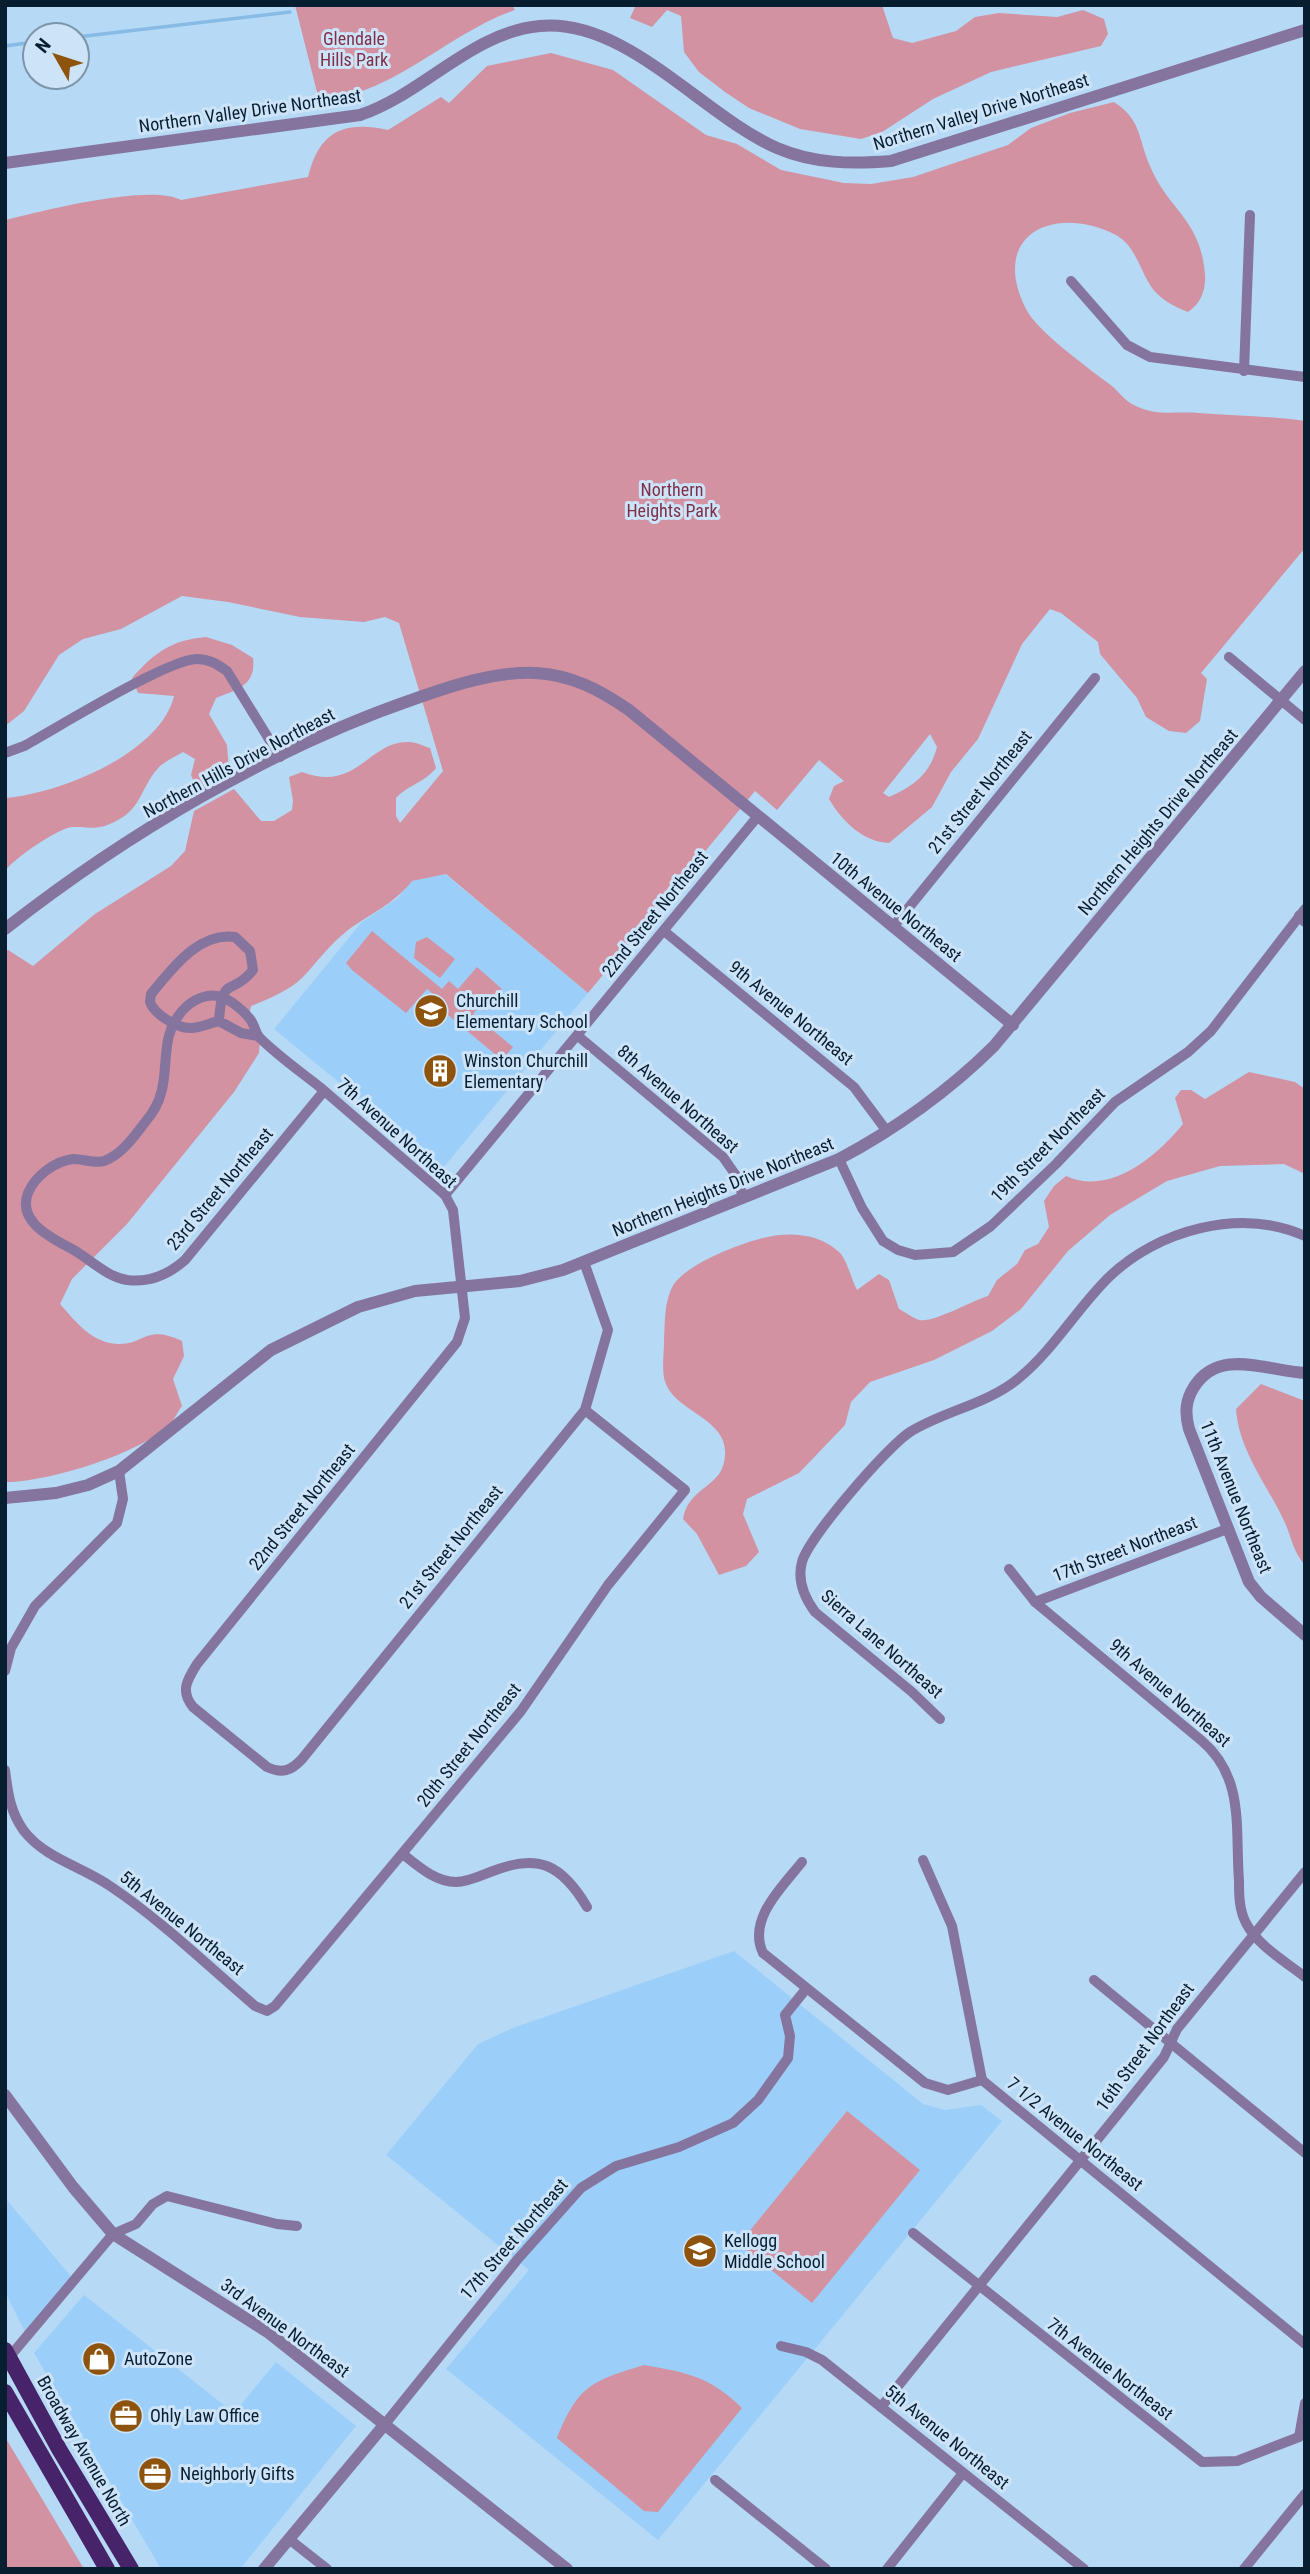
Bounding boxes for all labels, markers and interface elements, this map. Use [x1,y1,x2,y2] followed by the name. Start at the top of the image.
[21,21,91,91] north arrow
[320,28,388,70] park label: Glendale Hills Park
[31,34,56,57] text: N
[871,69,1091,154] street label: Northern Valley Drive Northeast
[137,85,362,137] street label: Northern Valley Drive Northeast
[626,479,718,521] park label: Northern Heights Park
[140,703,338,822] street label: Northern Hills Drive Northeast
[1074,724,1242,919] street label: Northern Heights Drive Northeast
[923,726,1036,858] street label: 21st Street Northeast
[597,846,712,981] street label: 22nd Street Northeast
[827,847,966,966] street label: 10th Avenue Northeast
[725,956,858,1069] street label: 9th Avenue Northeast
[456,990,588,1032] place label: Churchill Elementary School
[412,992,450,1030] school or university icon: Churchill Elementary School
[613,1040,743,1157] street label: 8th Avenue Northeast
[464,1050,588,1092] place label: Winston Churchill Elementary
[421,1052,459,1090] building icon: Winston Churchill Elementary
[333,1073,461,1192] street label: 7th Avenue Northeast
[986,1083,1109,1206] street label: 19th Street Northeast
[162,1123,277,1254] street label: 23rd Street Northeast
[609,1132,836,1241] street label: Northern Heights Drive Northeast
[1196,1417,1277,1576] street label: 11th Avenue Northeast
[244,1439,359,1574] street label: 22nd Street Northeast
[394,1481,507,1613] street label: 21st Street Northeast
[1050,1511,1200,1586] street label: 17th Street Northeast
[817,1585,948,1702] street label: Sierra Lane Northeast
[1105,1634,1235,1751] street label: 9th Avenue Northeast
[412,1679,525,1811] street label: 20th Street Northeast
[116,1866,249,1979] street label: 5th Avenue Northeast
[1091,1979,1198,2115] street label: 16th Street Northeast
[1003,2072,1147,2195] street label: 7 1/2 Avenue Northeast
[456,2174,572,2303] street label: 17th Street Northeast
[724,2230,825,2272] place label: Kellogg Middle School
[681,2232,719,2270] school or university icon: Kellogg Middle School
[217,2274,354,2381] street label: 3rd Avenue Northeast
[1043,2313,1177,2424] street label: 7th Avenue Northeast
[80,2340,118,2378] shop icon: AutoZone
[124,2348,193,2369] place label: AutoZone
[33,2372,136,2529] street label: Broadway Avenue North
[881,2380,1014,2493] street label: 5th Avenue Northeast
[107,2397,145,2435] office icon: Ohly Law Office
[150,2405,259,2426] place label: Ohly Law Office
[136,2455,174,2493] office icon: Neighborly Gifts
[180,2463,294,2484] place label: Neighborly Gifts

